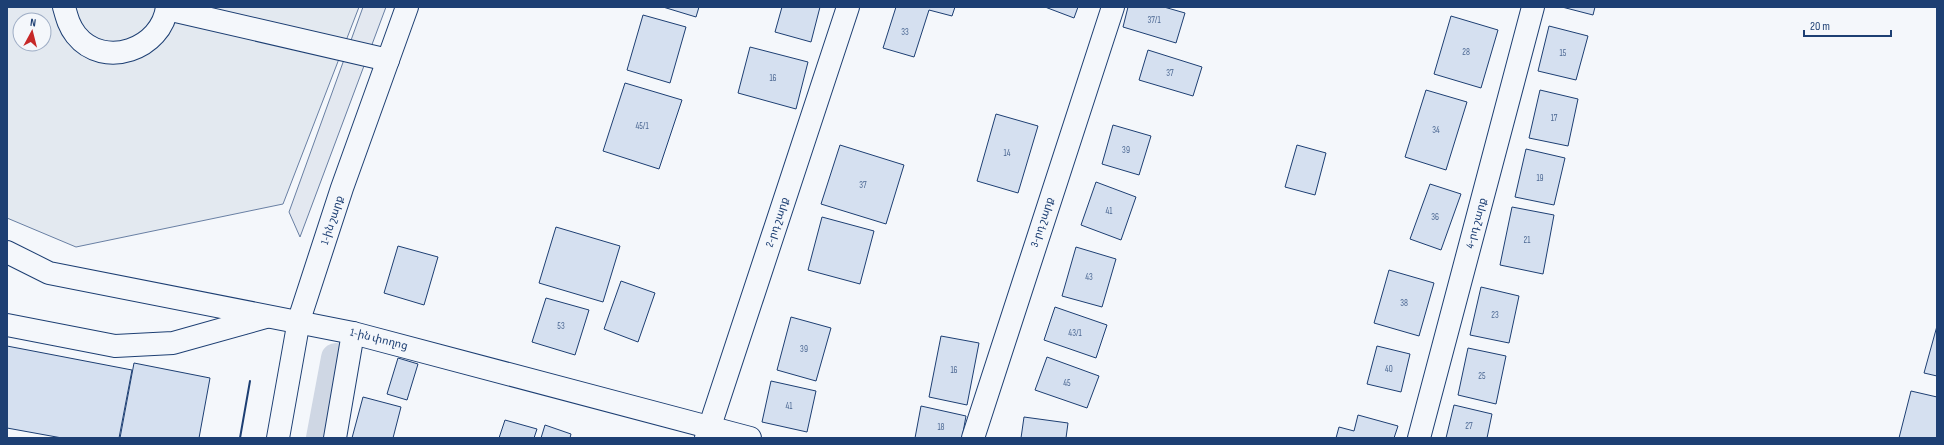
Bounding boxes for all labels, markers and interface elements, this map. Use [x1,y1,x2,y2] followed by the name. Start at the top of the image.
[12,12,52,52] north arrow
[1804,12,1891,38] scale bar
[1147,15,1161,26] house number: 37/1
[29,16,37,29] text: N
[1810,19,1830,34] text: 20 m
[901,27,909,38] house number: 33
[1462,47,1470,58] house number: 28
[1560,48,1567,59] house number: 15
[1166,68,1174,79] house number: 37
[769,73,777,84] house number: 16
[1551,113,1558,124] house number: 17
[635,121,649,132] house number: 45/1
[1432,125,1440,136] house number: 34
[1122,145,1130,156] house number: 39
[1004,148,1011,159] house number: 14
[1536,173,1544,184] house number: 19
[859,180,867,191] house number: 37
[318,194,346,246] street label: 1-ին շարք
[763,195,791,249] street label: 2-րդ շարք
[1028,195,1056,249] street label: 3-րդ շարք
[1463,196,1489,250] street label: 4-րդ շարք
[1106,206,1113,217] house number: 41
[1431,212,1439,223] house number: 36
[1524,235,1531,246] house number: 21
[1085,272,1093,283] house number: 43
[1400,298,1408,309] house number: 38
[1491,310,1499,321] house number: 23
[557,321,565,332] house number: 53
[349,326,409,352] street label: 1-ին փողոց
[1068,328,1083,339] house number: 43/1
[800,344,808,355] house number: 39
[1385,364,1393,375] house number: 40
[950,365,958,376] house number: 16
[1478,371,1486,382] house number: 25
[1063,378,1071,389] house number: 45
[786,401,793,412] house number: 41
[1465,421,1473,432] house number: 27
[937,422,945,433] house number: 18

